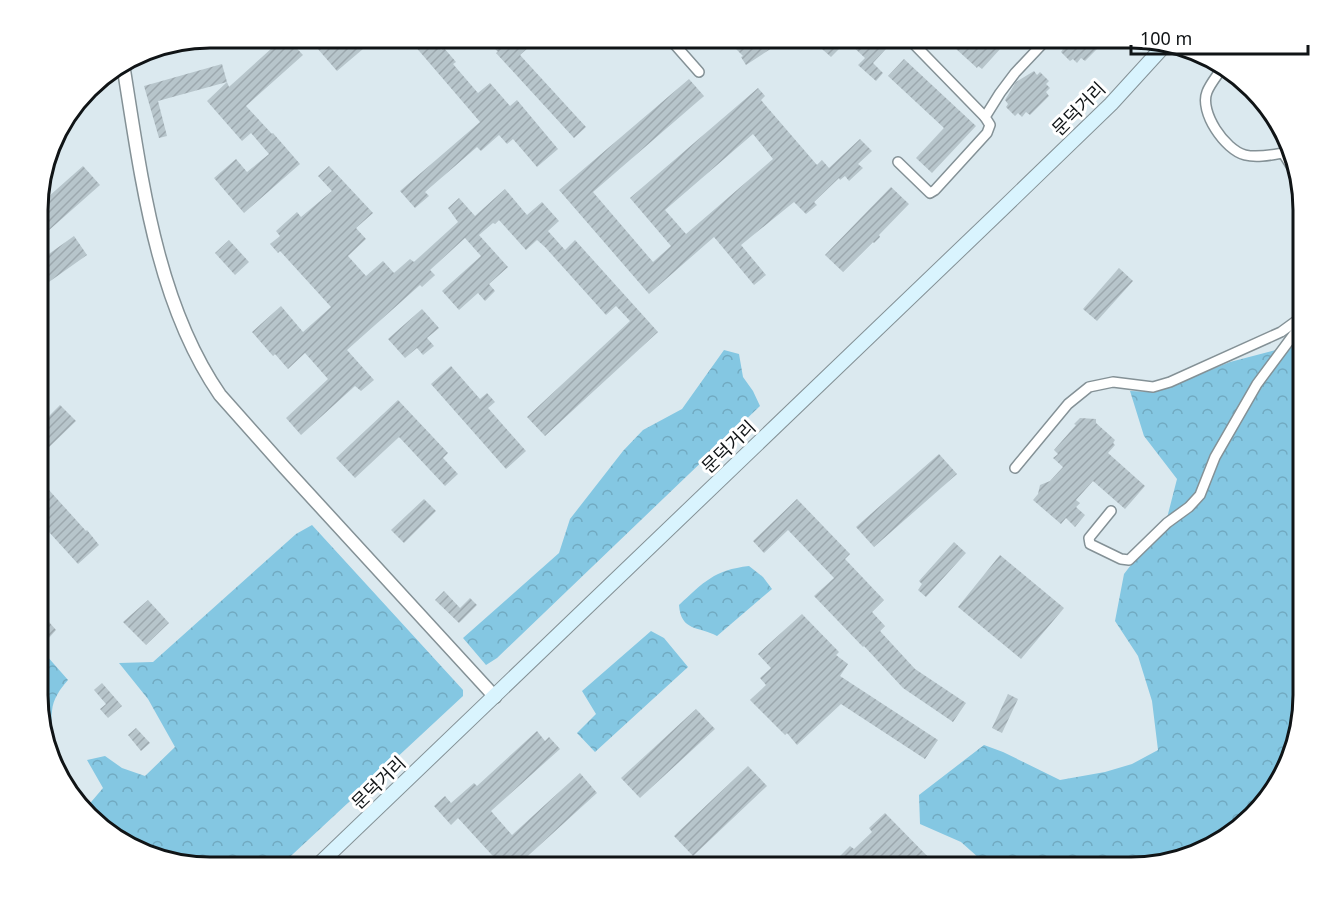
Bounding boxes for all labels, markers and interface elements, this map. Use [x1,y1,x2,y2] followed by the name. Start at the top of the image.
[1131,18,1308,56] scale bar
[1140,26,1192,50] text: 100 m
[1046,76,1110,140] street label: 문덕거리
[696,415,760,478] street label: 문덕거리
[346,751,410,814] street label: 문덕거리

